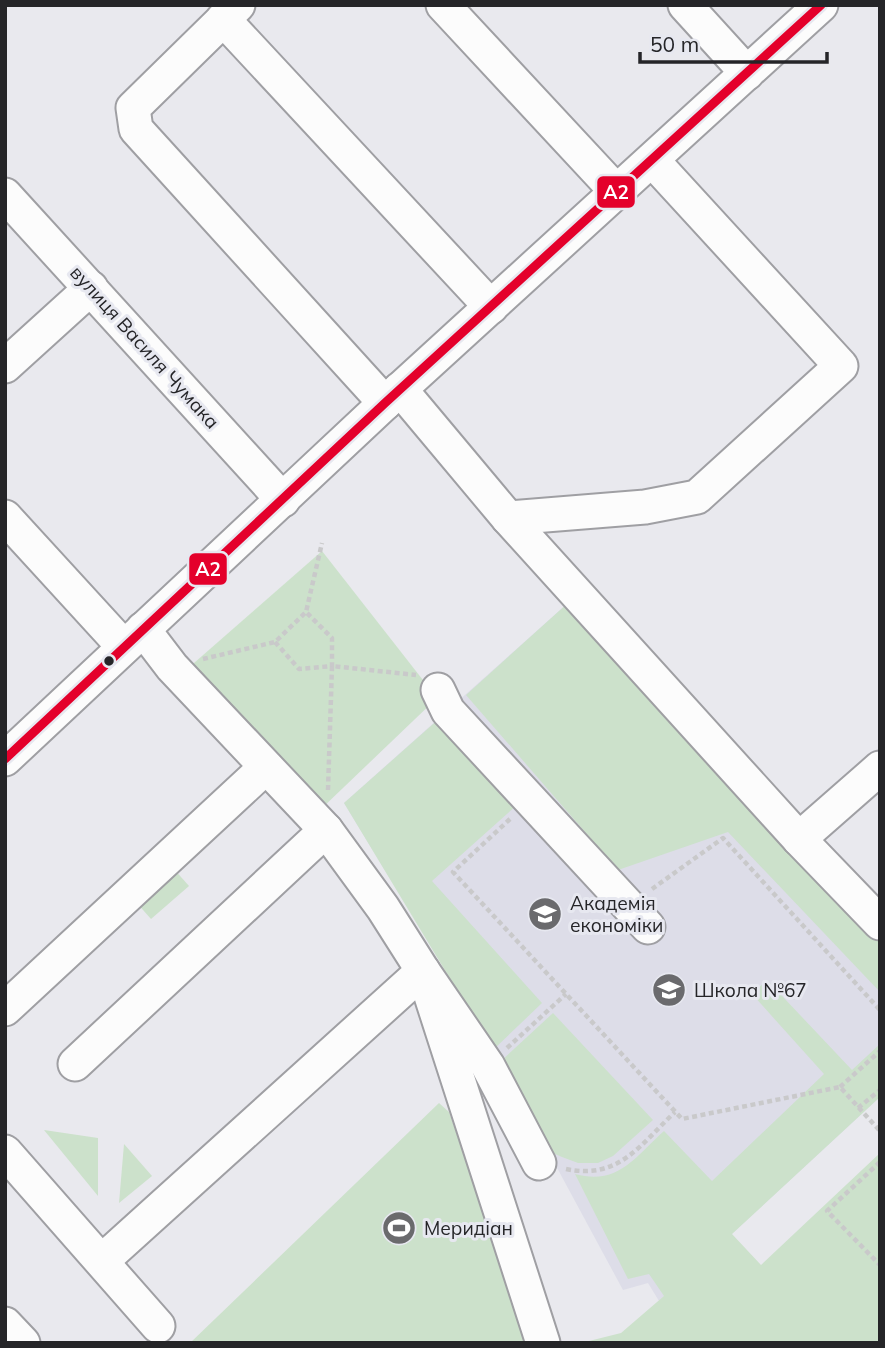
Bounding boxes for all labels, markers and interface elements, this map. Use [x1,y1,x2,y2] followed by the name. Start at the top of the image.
[640,21,827,65] scale bar
[650,31,699,57] text: 50 m
[596,175,636,209] line badge: А2
[603,180,629,204] text: А2
[65,260,225,434] street label: вулиця Василя Чумака
[188,552,228,586] line badge: А2
[195,557,221,581] text: А2
[102,654,116,668] unlabelled marker
[570,891,663,937] place label: Академія економіки
[526,895,564,933] school or university icon: Академія економіки
[650,971,688,1009] school or university icon: Школа №67
[694,978,807,1002] place label: Школа №67
[380,1209,418,1247] sports icon: Меридіан
[424,1216,513,1240] place label: Меридіан

